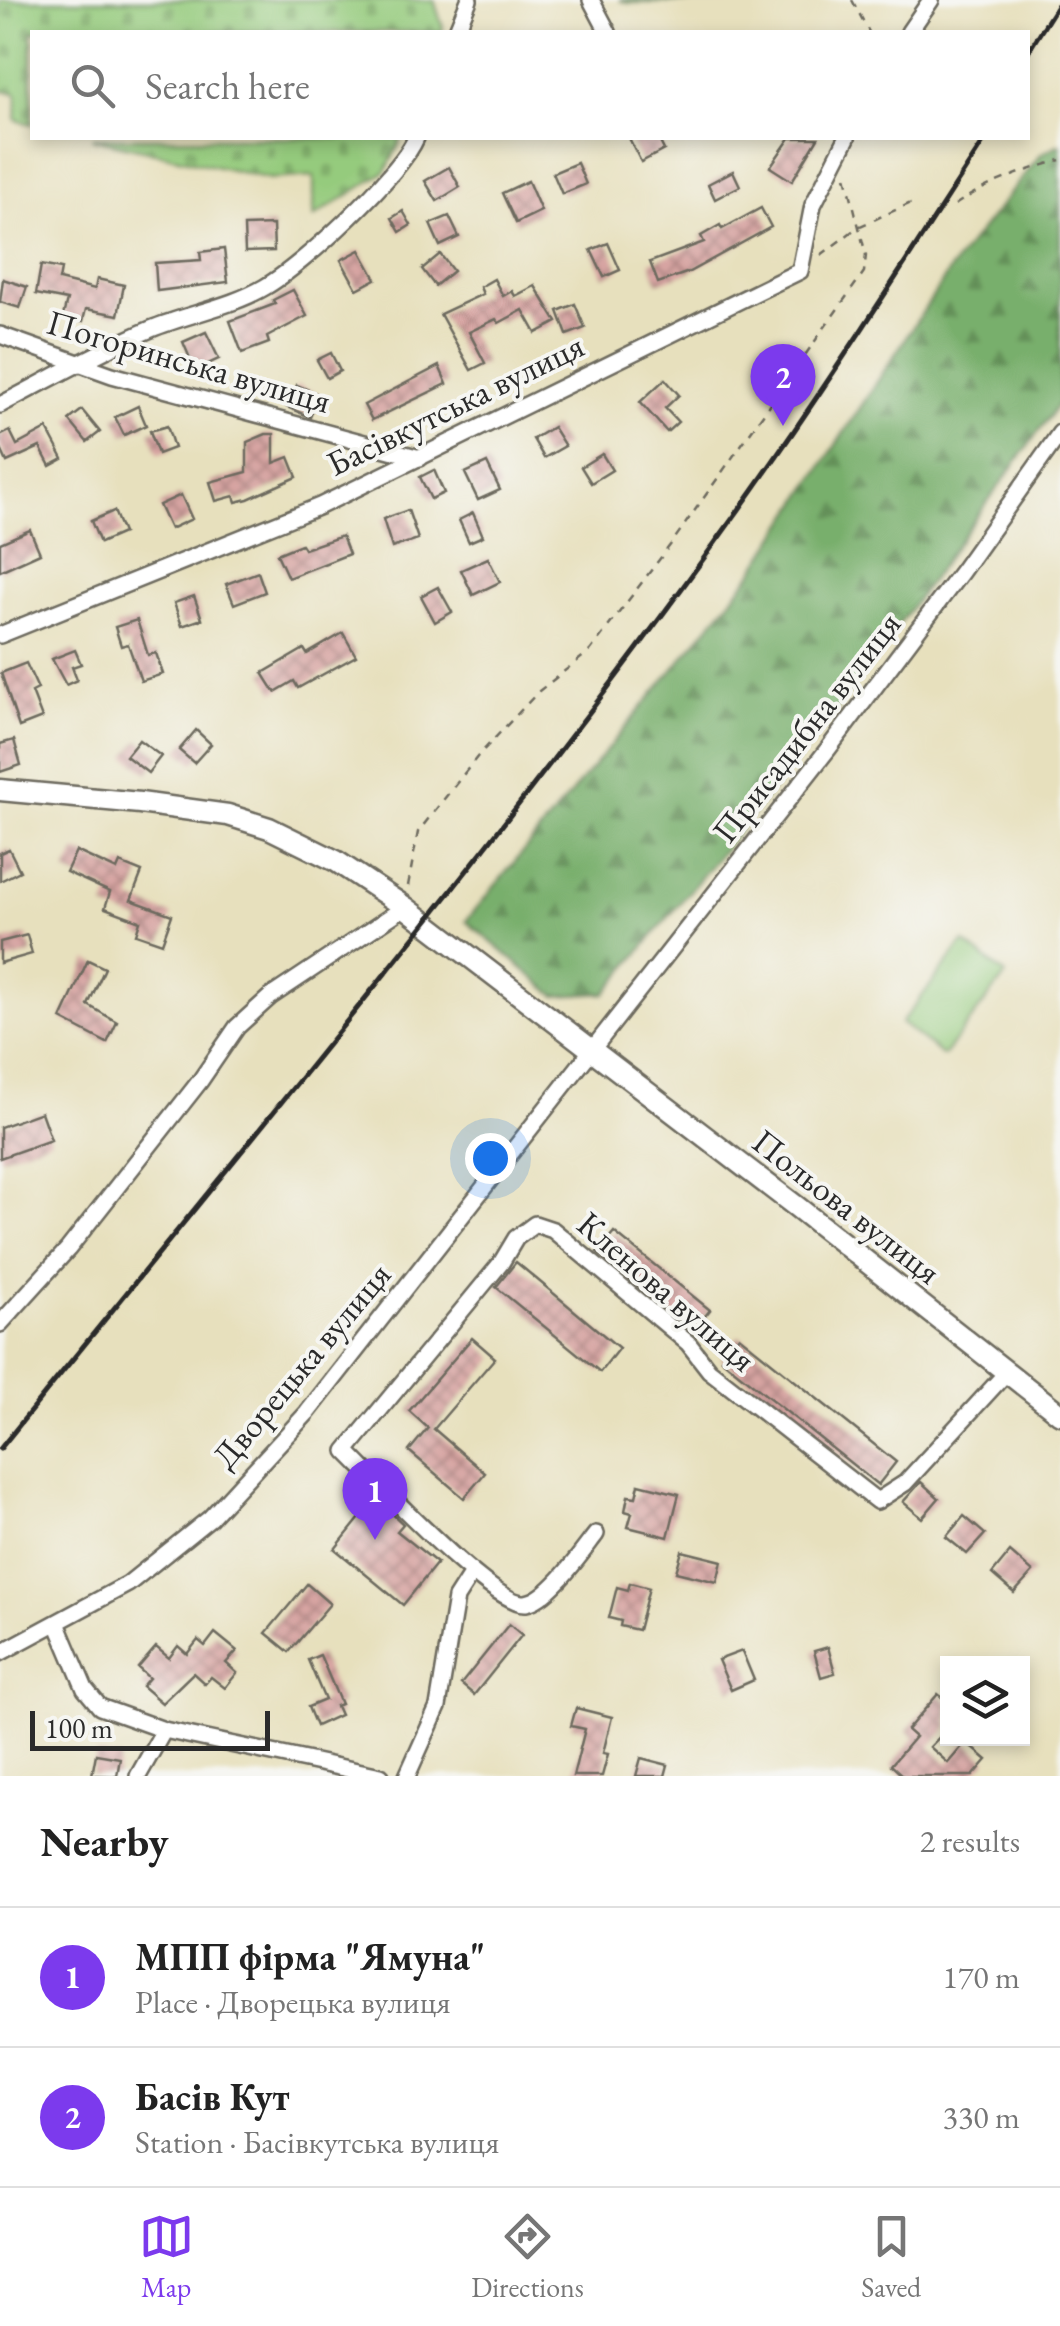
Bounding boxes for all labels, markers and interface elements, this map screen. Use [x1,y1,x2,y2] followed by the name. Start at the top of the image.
[30,30,1030,140] search box
[65,58,120,113] icon: search
[145,61,310,110] text: Search here
[42,299,336,424] street label: Погоринська вулиця
[319,322,591,487] street label: Басівкутська вулиця
[750,344,816,426] pin: 2
[702,602,911,852] street label: Присадибна вулиця
[743,1118,950,1294] street label: Польова вулиця
[465,1133,516,1184] your location
[568,1201,766,1382] street label: Кленова вулиця
[202,1253,401,1478] street label: Дворецька вулиця
[342,1458,408,1540] pin: 1
[940,1656,1030,1746] map controls
[940,1656,1030,1746] button: layers
[30,1706,270,1750] scale bar
[45,1710,113,1746] text: 100 m
[40,1814,169,1869] text: Nearby
[920,1820,1020,1862] text: 2 results
[135,1932,485,1981] text: МПП фірма "Ямуна"
[64,1956,81,1998] text: 1
[943,1956,1020,1998] text: 170 m
[135,1981,450,2023] text: Place · Дворецька вулиця
[135,2072,290,2121] text: Басів Кут
[64,2096,81,2138] text: 2
[943,2096,1020,2138] text: 330 m
[135,2121,499,2163] text: Station · Басівкутська вулиця
[139,2209,194,2305] tab: Map
[471,2209,584,2305] tab: Directions
[861,2209,921,2305] tab: Saved

